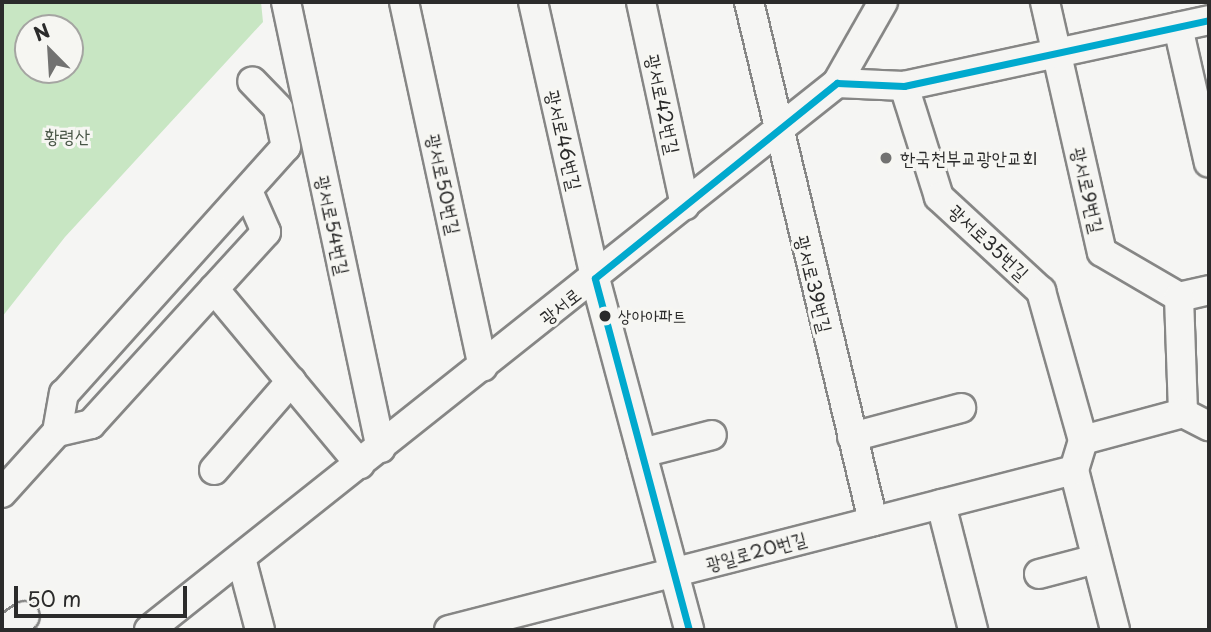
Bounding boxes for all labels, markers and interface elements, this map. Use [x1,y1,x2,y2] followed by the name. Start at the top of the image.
[14,14,84,84] north arrow
[29,16,54,47] text: N
[641,52,685,156] street label: 광서로42번길
[541,88,587,192] street label: 광서로46번길
[44,125,90,147] park label: 황령산
[422,132,466,236] street label: 광서로50번길
[1067,145,1109,235] street label: 광서로9번길
[900,147,1038,169] place label: 한국천부교광안교회
[878,150,894,166] marker: 한국천부교광안교회
[311,173,355,277] street label: 광서로54번길
[944,199,1034,285] street label: 광서로35번길
[791,233,837,335] street label: 광서로39번길
[535,283,585,329] street label: 광서로
[618,306,686,326] place label: 상아아파트
[598,309,612,323] marker: 상아아파트
[703,527,809,575] street label: 광일로20번길
[18,572,191,616] scale bar
[27,582,81,614] text: 50 m

